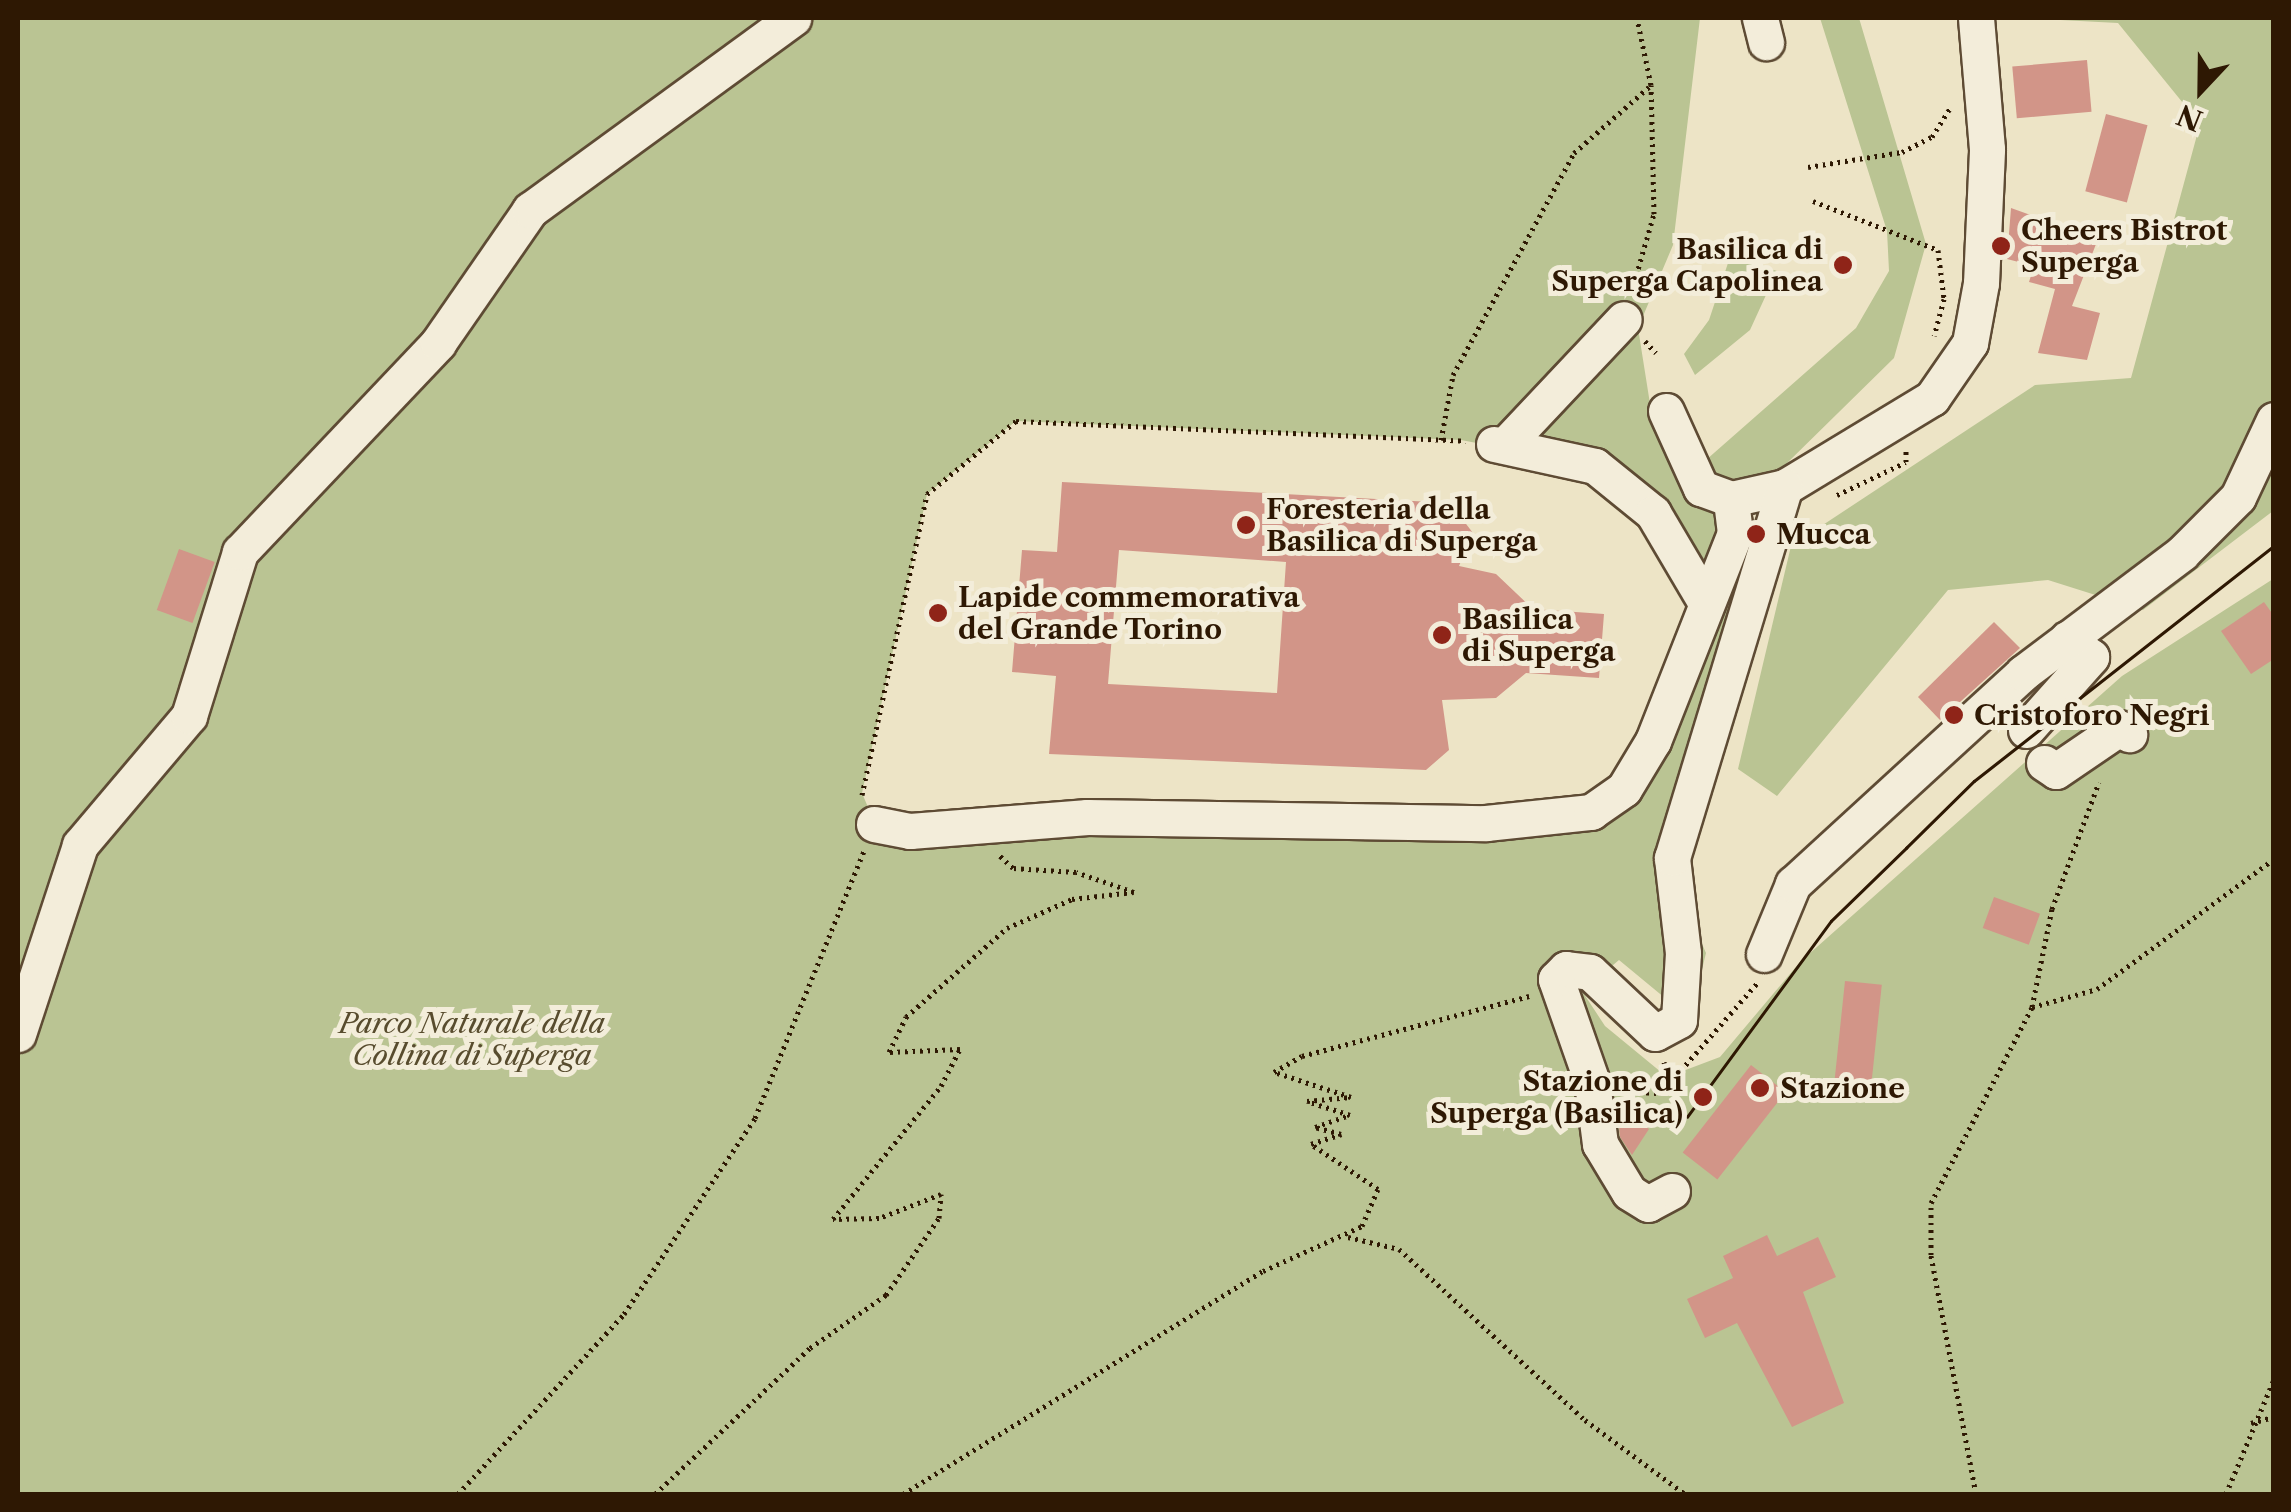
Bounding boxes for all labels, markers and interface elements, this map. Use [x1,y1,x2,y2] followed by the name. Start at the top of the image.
[2151,40,2251,140] north arrow
[2172,97,2207,138] text: N
[2021,213,2227,279] place label: Cheers Bistrot Superga
[1551,232,1823,298] place label: Basilica di Superga Capolinea
[1990,235,2012,257] marker: Cheers Bistrot Superga
[1832,254,1854,276] marker: Basilica di Superga Capolinea
[1266,492,1538,558] place label: Foresteria della Basilica di Superga
[1235,514,1257,536] marker: Foresteria della Basilica di Superga
[1776,517,1871,551] place label: Mucca
[1745,523,1767,545] marker: Mucca
[958,580,1300,646] place label: Lapide commemorativa del Grande Torino
[927,602,949,624] marker: Lapide commemorativa del Grande Torino
[1462,602,1615,668] place label: Basilica di Superga
[1431,624,1453,646] marker: Basilica di Superga
[1974,698,2210,732] place label: Cristoforo Negri
[1943,704,1965,726] marker: Cristoforo Negri
[339,1006,605,1072] park label: Parco Naturale della Collina di Superga
[1430,1064,1683,1130] place label: Stazione di Superga (Basilica)
[1780,1071,1905,1105] place label: Stazione
[1749,1077,1771,1099] marker: Stazione
[1692,1086,1714,1108] marker: Stazione di Superga (Basilica)

